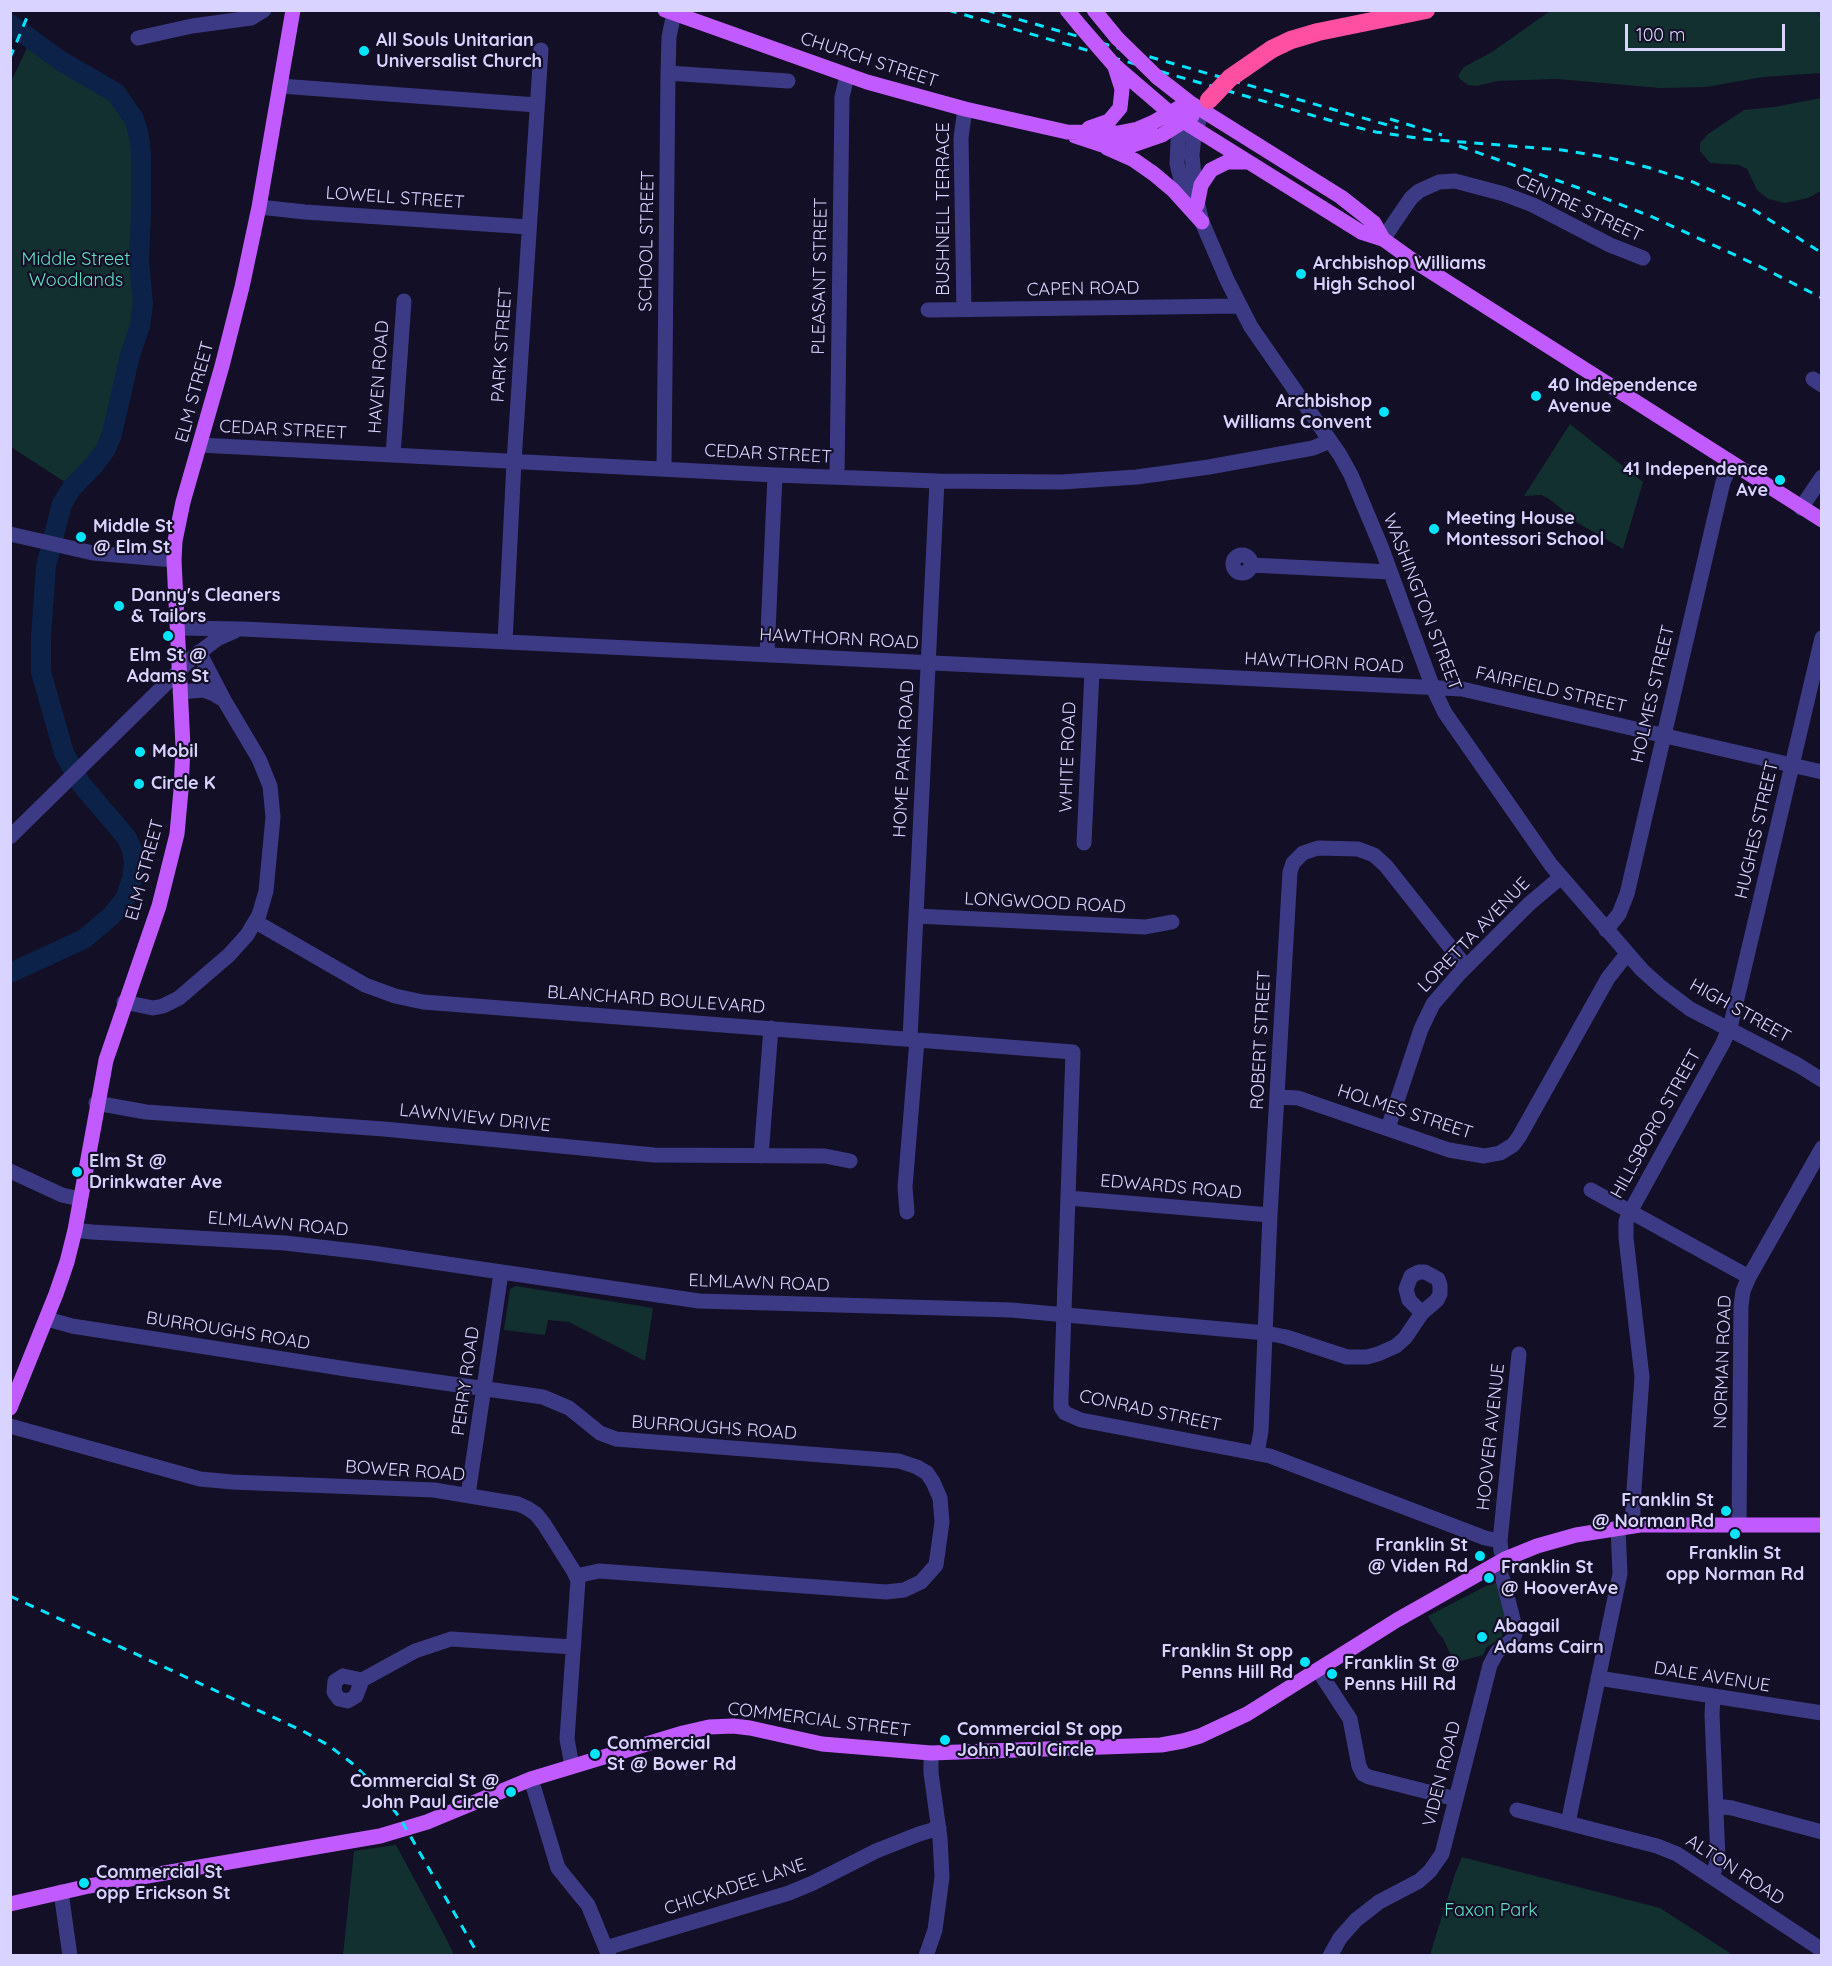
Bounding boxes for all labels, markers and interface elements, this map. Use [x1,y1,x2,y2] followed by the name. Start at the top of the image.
[1628,12,1788,50] scale bar
[1636,23,1685,46] text: 100 m
[797,28,941,92] street label: CHURCH STREET
[376,30,542,72] place label: All Souls Unitarian Universalist Church
[357,44,371,58] marker: All Souls Unitarian Universalist Church
[933,122,955,296] street label: BUSHNELL TERRACE
[1512,169,1646,247] street label: CENTRE STREET
[635,170,659,312] street label: SCHOOL STREET
[325,182,465,214] street label: LOWELL STREET
[808,197,832,355] street label: PLEASANT STREET
[22,249,130,292] park label: Middle Street Woodlands
[1313,253,1486,296] place label: Archbishop Williams High School
[1294,267,1308,281] marker: Archbishop Williams High School
[1027,277,1139,301] street label: CAPEN ROAD
[487,287,517,403] street label: PARK STREET
[364,320,394,434] street label: HAVEN ROAD
[171,339,219,445] street label: ELM STREET
[1548,375,1698,418] place label: 40 Independence Avenue
[1529,389,1543,403] marker: 40 Independence Avenue
[1223,391,1372,434] place label: Archbishop Williams Convent
[1377,405,1391,419] marker: Archbishop Williams Convent
[219,416,347,444] street label: CEDAR STREET
[704,440,832,468] street label: CEDAR STREET
[1623,459,1768,502] place label: 41 Independence Ave
[1773,473,1787,487] marker: 41 Independence Ave
[1446,508,1604,550] place label: Meeting House Montessori School
[1378,510,1466,694] street label: WASHINGTON STREET
[93,516,173,558] place label: Middle St @ Elm St
[1427,522,1441,536] marker: Meeting House Montessori School
[74,530,88,544] marker: Middle St @ Elm St
[131,585,280,628] place label: Danny's Cleaners & Tailors
[112,599,126,613] marker: Danny's Cleaners & Tailors
[1627,623,1679,765] street label: HOLMES STREET
[759,624,919,654] street label: HAWTHORN ROAD
[161,629,175,643] marker: Elm St @ Adams St
[127,645,209,688] place label: Elm St @ Adams St
[1244,648,1404,678] street label: HAWTHORN ROAD
[1473,662,1629,718] street label: FAIRFIELD STREET
[889,680,919,838] street label: HOME PARK ROAD
[1055,701,1081,813] street label: WHITE ROAD
[152,741,198,763] place label: Mobil
[133,745,147,759] marker: Mobil
[1731,759,1783,901] street label: HUGHES STREET
[151,773,215,795] place label: Circle K
[132,777,146,791] marker: Circle K
[121,817,169,923] street label: ELM STREET
[1414,873,1534,997] street label: LORETTA AVENUE
[964,888,1126,918] street label: LONGWOOD ROAD
[1247,970,1275,1110] street label: ROBERT STREET
[1686,974,1794,1048] street label: HIGH STREET
[546,982,766,1018] street label: BLANCHARD BOULEVARD
[1606,1046,1706,1202] street label: HILLSBORO STREET
[1335,1080,1475,1144] street label: HOLMES STREET
[398,1099,552,1137] street label: LAWNVIEW DRIVE
[89,1151,222,1194] place label: Elm St @ Drinkwater Ave
[70,1165,84,1179] marker: Elm St @ Drinkwater Ave
[1099,1170,1243,1204] street label: EDWARDS ROAD
[207,1207,349,1241] street label: ELMLAWN ROAD
[688,1270,830,1296] street label: ELMLAWN ROAD
[1710,1295,1736,1429] street label: NORMAN ROAD
[144,1307,312,1355] street label: BURROUGHS ROAD
[448,1325,484,1437] street label: PERRY ROAD
[1473,1362,1509,1512] street label: HOOVER AVENUE
[1077,1385,1223,1437] street label: CONRAD STREET
[631,1411,797,1445] street label: BURROUGHS ROAD
[344,1456,466,1486] street label: BOWER ROAD
[1592,1490,1714,1532] place label: Franklin St @ Norman Rd
[1719,1504,1733,1518] marker: Franklin St @ Norman Rd
[1728,1527,1742,1541] marker: Franklin St opp Norman Rd
[1368,1535,1468,1578] place label: Franklin St @ Viden Rd
[1666,1543,1804,1586] place label: Franklin St opp Norman Rd
[1473,1549,1487,1563] marker: Franklin St @ Viden Rd
[1501,1557,1618,1600] place label: Franklin St @ HooverAve
[1482,1571,1496,1585] marker: Franklin St @ HooverAve
[1494,1616,1604,1658] place label: Abagail Adams Cairn
[1475,1630,1489,1644] marker: Abagail Adams Cairn
[1161,1641,1293,1684] place label: Franklin St opp Penns Hill Rd
[1344,1653,1459,1696] place label: Franklin St @ Penns Hill Rd
[1298,1655,1312,1669] marker: Franklin St opp Penns Hill Rd
[1652,1657,1772,1697] street label: DALE AVENUE
[1325,1667,1339,1681] marker: Franklin St @ Penns Hill Rd
[726,1698,912,1742] street label: COMMERCIAL STREET
[957,1719,1123,1762] place label: Commercial St opp John Paul Circle
[1418,1719,1466,1829] street label: VIDEN ROAD
[607,1733,736,1776] place label: Commercial St @ Bower Rd
[938,1733,952,1747] marker: Commercial St opp John Paul Circle
[588,1747,602,1761] marker: Commercial St @ Bower Rd
[350,1771,499,1814] place label: Commercial St @ John Paul Circle
[504,1785,518,1799] marker: Commercial St @ John Paul Circle
[1682,1830,1788,1910] street label: ALTON ROAD
[661,1854,809,1920] street label: CHICKADEE LANE
[96,1862,231,1904] place label: Commercial St opp Erickson St
[77,1876,91,1890] marker: Commercial St opp Erickson St
[1444,1900,1538,1922] park label: Faxon Park

